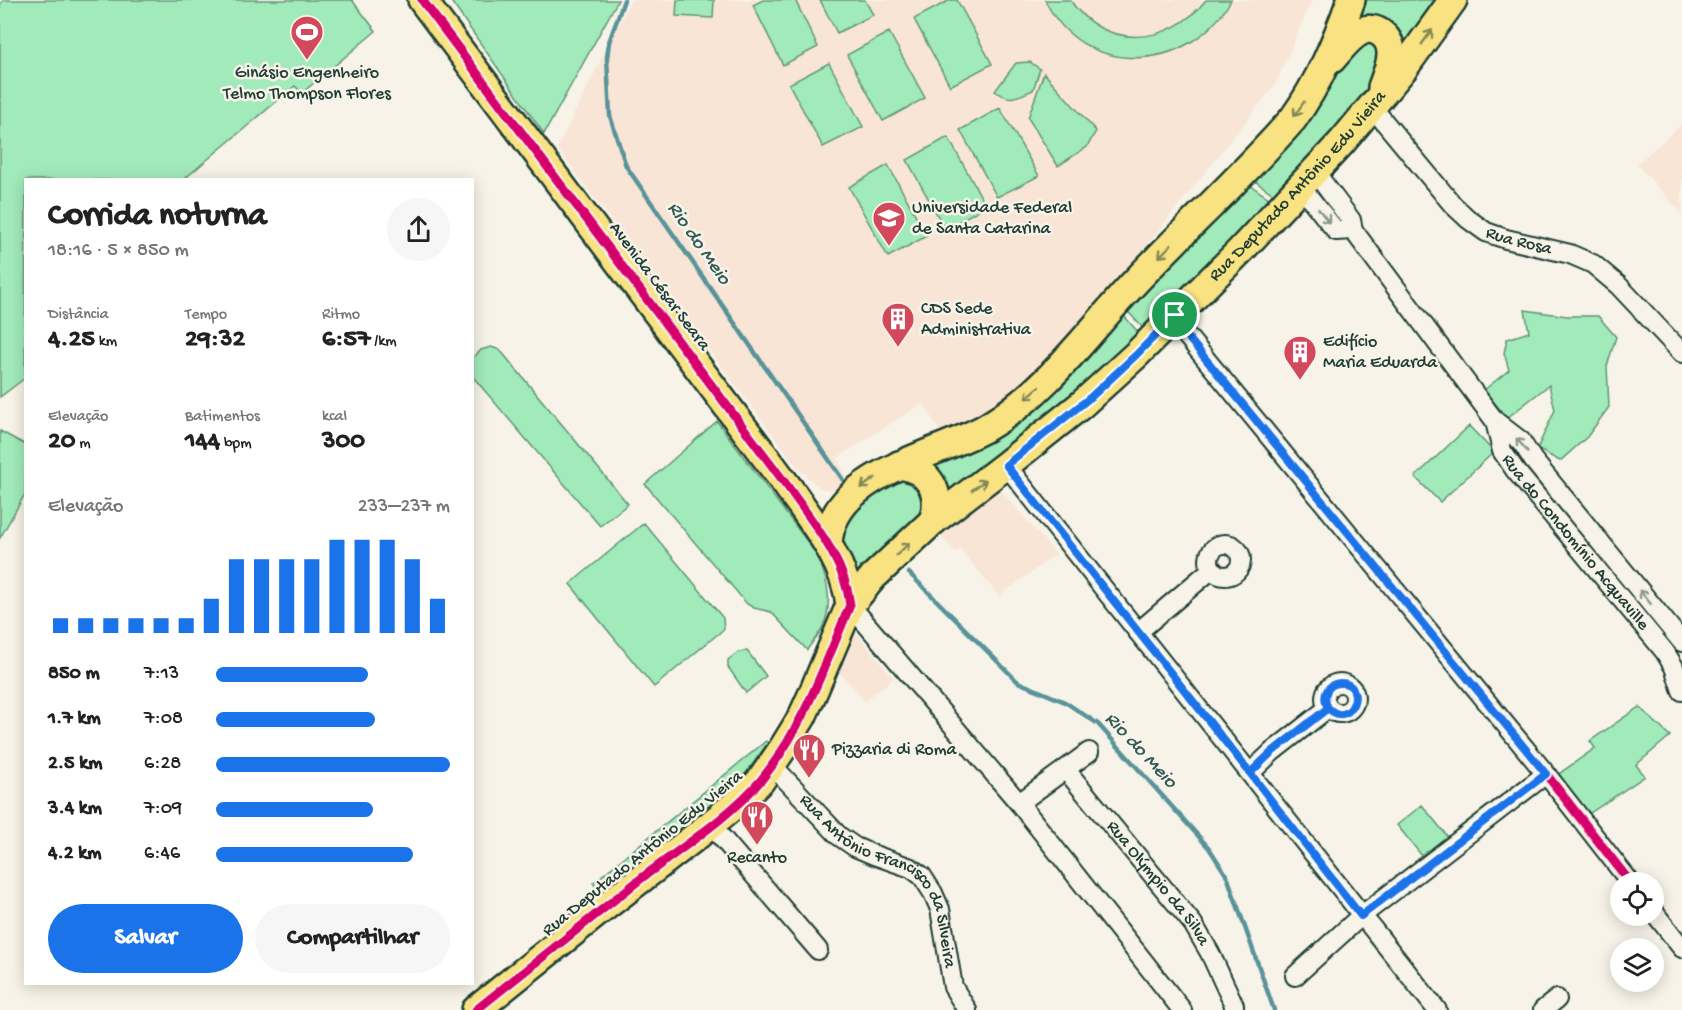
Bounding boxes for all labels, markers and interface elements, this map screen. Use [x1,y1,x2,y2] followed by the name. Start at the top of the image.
[289,14,325,61] sports icon: Ginásio Engenheiro Telmo Thompson Flores
[1421,29,1433,45] one-way arrow
[222,63,392,105] place label: Ginásio Engenheiro Telmo Thompson Flores
[1205,86,1391,286] street label: Rua Deputado Antônio Edu Vieira
[1293,101,1305,117] one-way arrow
[48,198,266,236] text: Corrida noturna
[387,198,450,261] button: share
[661,198,736,291] water label: Rio do Meio
[912,198,1072,240] place label: Universidade Federal de Santa Catarina
[871,200,907,247] school or university icon: Universidade Federal de Santa Catarina
[1318,207,1331,223] one-way arrow
[604,219,715,356] street label: Avenida César Seara
[1483,222,1555,260] street label: Rua Rosa
[48,240,189,263] text: 18:16 · 5 × 850 m
[1158,243,1173,258] one-way arrow
[1149,289,1200,340] pin
[1158,298,1191,331] icon: arrive
[921,299,1032,341] place label: CDS Sede Administrativa
[880,301,916,348] building icon: CDS Sede Administrativa
[48,306,109,325] text: Distância
[185,306,227,325] text: Tempo
[322,306,360,325] text: Ritmo
[48,325,95,356] text: 4.25
[185,325,245,356] text: 29:32
[322,325,371,356] text: 6:57
[1323,332,1438,374] place label: Edifício Maria Eduarda
[95,333,117,352] text: km
[371,333,397,352] text: /km
[1282,334,1318,381] building icon: Edifício Maria Eduarda
[1025,386,1040,400] one-way arrow
[48,408,108,427] text: Elevação
[185,408,260,427] text: Batimentos
[322,408,347,427] text: kcal
[48,427,76,458] text: 20
[185,427,220,458] text: 144
[322,427,365,458] text: 300
[76,435,91,454] text: m
[220,435,252,454] text: bpm
[1515,438,1529,453] one-way arrow
[1497,450,1654,635] street label: Rua do Condomínio Acquaville
[861,477,877,490] one-way arrow
[971,479,987,492] one-way arrow
[48,496,123,519] text: Elevação
[358,496,450,519] text: 233–237 m
[895,542,910,556] one-way arrow
[1638,589,1651,605] one-way arrow
[48,663,100,686] text: 850 m
[144,663,179,686] text: 7:13
[48,708,101,731] text: 1.7 km
[144,708,183,731] text: 7:08
[1099,708,1182,795] water label: Rio do Meio
[791,732,827,779] restaurant icon: Pizzaria di Roma
[831,740,957,761] place label: Pizzaria di Roma
[48,753,102,776] text: 2.5 km
[144,753,181,776] text: 6:28
[539,766,748,941] street label: Rua Deputado Antônio Edu Vieira
[795,790,960,970] street label: Rua Antônio Francisco da Silveira
[48,798,102,821] text: 3.4 km
[144,798,182,821] text: 7:09
[739,799,775,846] restaurant icon: Recanto
[1102,817,1214,950] street label: Rua Olýmpio da Silva
[48,843,101,866] text: 4.2 km
[144,843,180,866] text: 6:46
[727,848,787,869] place label: Recanto
[1610,872,1664,992] map controls
[1610,872,1664,926] button: locate
[48,904,243,973] button: Salvar
[255,904,450,973] button: Compartilhar
[1610,938,1664,992] button: layers

